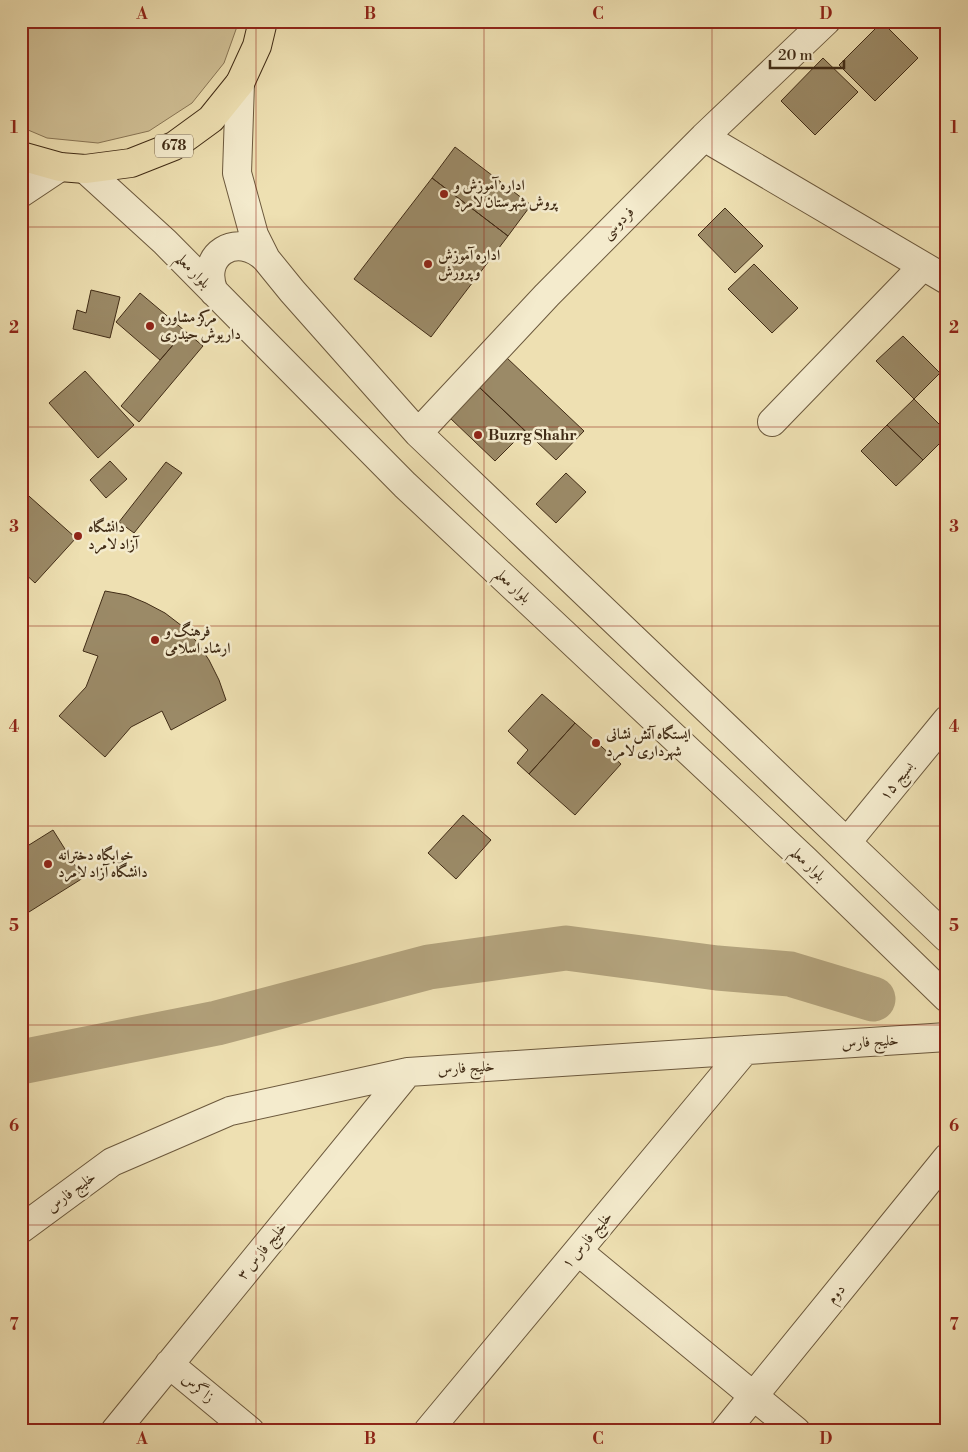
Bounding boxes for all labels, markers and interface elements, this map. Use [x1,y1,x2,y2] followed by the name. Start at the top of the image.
[135,4,148,24] text: A
[364,4,376,24] text: B
[592,4,604,24] text: C
[820,4,833,24] text: D
[770,38,844,70] scale bar
[778,46,813,65] text: 20 m
[10,118,18,138] text: 1
[950,118,958,138] text: 1
[155,134,193,158] road number: 678
[452,176,558,212] place label: اداره آموزش و پروش شهرستان لامرد
[438,188,450,200] marker: اداره آموزش و پروش شهرستان لامرد
[598,203,639,244] street label: فردوسی
[438,246,500,282] place label: اداره آموزش و پرورش
[168,249,215,296] street label: بلوار معلم
[422,258,434,270] marker: اداره آموزش و پرورش
[160,308,241,344] place label: مرکز مشاوره داریوش حیدری
[9,318,19,338] text: 2
[949,318,959,338] text: 2
[144,320,156,332] marker: مرکز مشاوره داریوش حیدری
[488,426,577,445] place label: Buzrg Shahr
[472,429,484,441] marker: Buzrg Shahr
[9,517,19,537] text: 3
[88,517,140,554] place label: دانشگاه آزاد لامرد
[949,517,959,537] text: 3
[72,530,84,542] marker: دانشگاه آزاد لامرد
[488,565,535,611] street label: بلوار معلم
[163,621,230,658] place label: فرهنگ و ارشاد اسلامی
[149,634,161,646] marker: فرهنگ و ارشاد اسلامی
[9,717,20,737] text: 4
[949,717,960,737] text: 4
[605,724,691,761] place label: ایستگاه آتش نشانی شهرداری لامرد
[590,737,602,749] marker: ایستگاه آتش نشانی شهرداری لامرد
[876,757,922,807] street label: بسیج ۱۵
[783,842,830,889] street label: بلوار معلم
[58,845,148,882] place label: خوابگاه دخترانه دانشگاه آزاد لامرد
[42,858,54,870] marker: خوابگاه دخترانه دانشگاه آزاد لامرد
[9,916,19,936] text: 5
[949,916,959,936] text: 5
[841,1031,899,1057] street label: خلیج فارس
[437,1057,495,1083] street label: خلیج فارس
[9,1116,19,1136] text: 6
[949,1116,959,1136] text: 6
[42,1167,102,1220] street label: خلیج فارس
[558,1207,620,1275] street label: خلیج فارس ۱
[233,1218,294,1286] street label: خلیج فارس ۳
[822,1280,852,1309] street label: دوم
[9,1315,19,1335] text: 7
[949,1315,959,1335] text: 7
[178,1368,219,1407] street label: زاگرس
[135,1429,148,1449] text: A
[364,1429,376,1449] text: B
[592,1429,604,1449] text: C
[820,1429,833,1449] text: D

